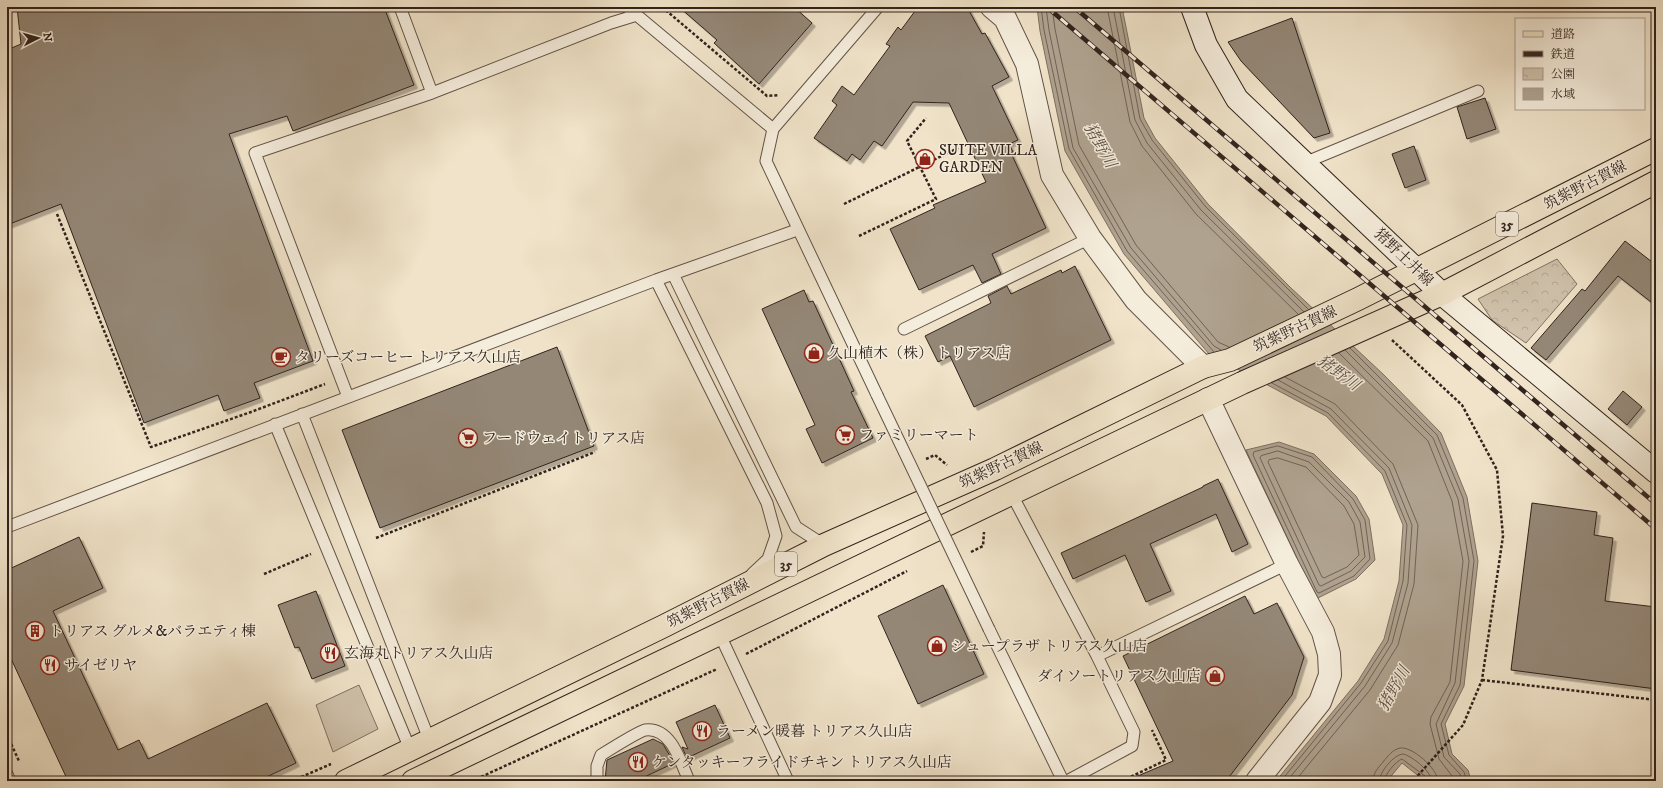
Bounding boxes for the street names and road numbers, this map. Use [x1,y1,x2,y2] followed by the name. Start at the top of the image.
[1541,157,1630,214] street label: 筑紫野古賀線
[1496,212,1518,236] road number: 35
[1370,224,1437,290] street label: 猪野土井線
[1250,302,1340,357] street label: 筑紫野古賀線
[956,438,1046,493] street label: 筑紫野古賀線
[775,552,797,576] road number: 35
[664,575,753,632] street label: 筑紫野古賀線

